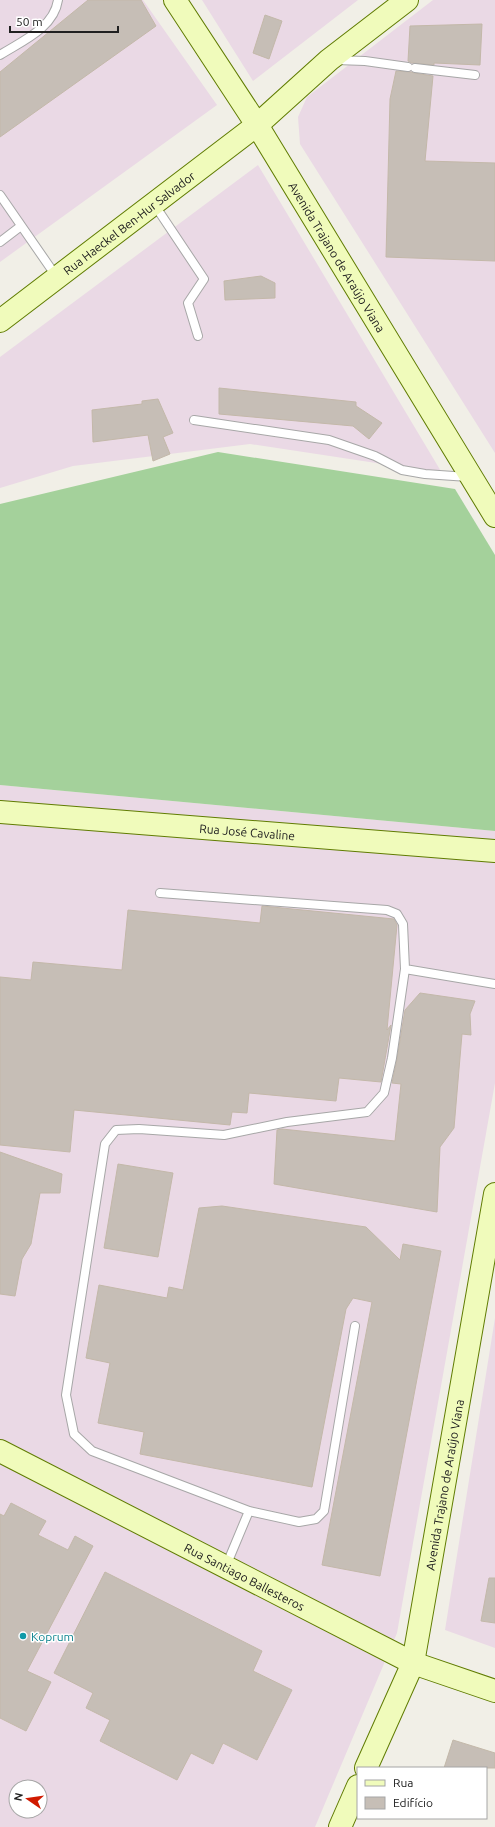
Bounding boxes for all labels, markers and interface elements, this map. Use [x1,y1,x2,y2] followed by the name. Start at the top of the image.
[10,8,118,34] scale bar
[16,15,43,28] text: 50 m
[61,168,197,277] street label: Rua Haeckel Ben-Hur Salvador
[287,180,388,334] street label: Avenida Trajano de Araújo Viana
[199,821,296,842] street label: Rua José Cavaline
[423,1398,465,1571] street label: Avenida Trajano de Araújo Viana
[182,1540,307,1613] street label: Rua Santiago Ballesteros
[31,1630,74,1643] place label: Koprum
[18,1631,28,1641] marker: Koprum
[357,1767,487,1819] legend
[393,1776,414,1789] text: Rua
[8,1779,48,1819] north arrow
[11,1791,25,1802] text: N
[393,1796,433,1809] text: Edifício

